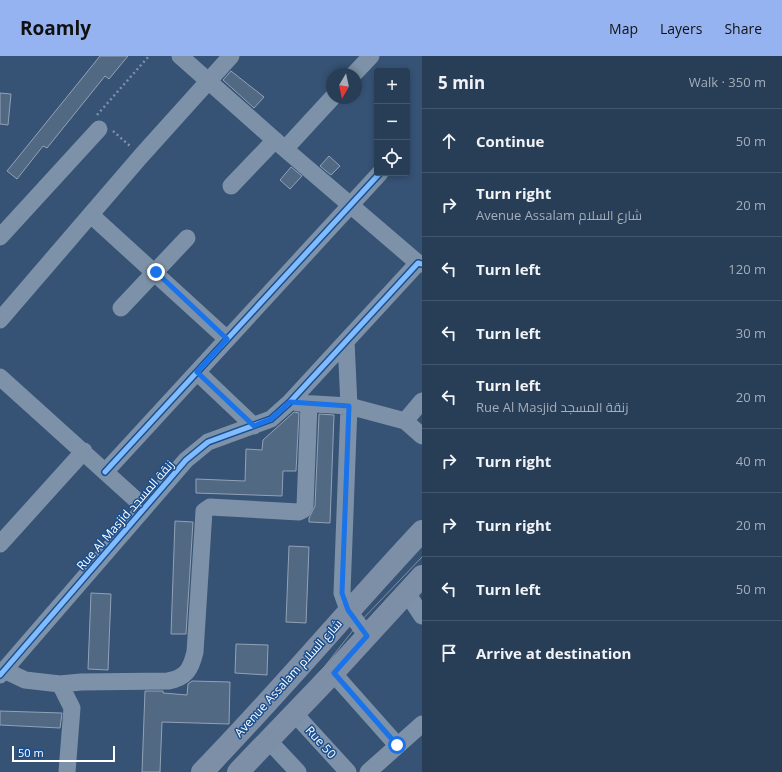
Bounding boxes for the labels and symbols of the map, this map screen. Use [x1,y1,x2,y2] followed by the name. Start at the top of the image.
[326,68,362,104] north arrow
[147,263,165,281] route end
[72,456,178,574] street label: Rue Al Masjid زنقة المسجد
[230,615,346,741] street label: Avenue Assalam شارع السلام
[302,722,340,762] street label: Rue 50
[388,736,406,754] route start
[12,744,115,763] scale bar

